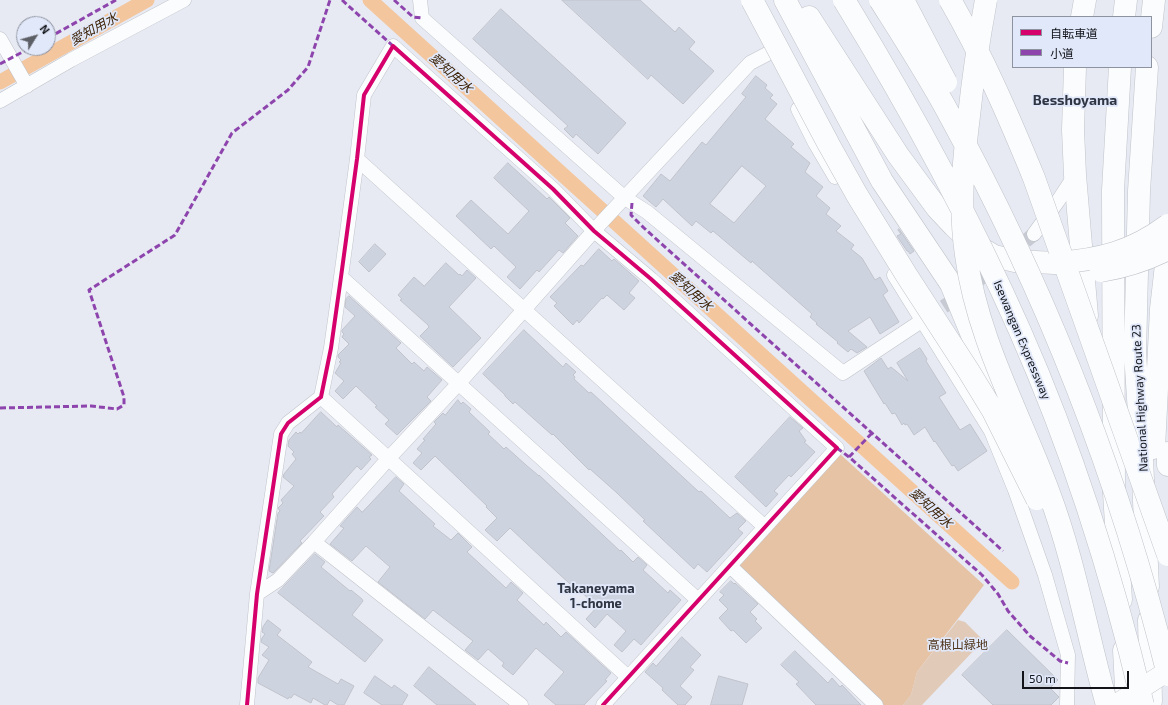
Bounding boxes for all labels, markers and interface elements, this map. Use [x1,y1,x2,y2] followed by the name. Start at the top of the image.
[67,10,121,48] water label: 愛知用水
[16,16,56,56] north arrow
[1012,16,1152,68] legend
[38,22,53,36] text: N
[1050,26,1098,40] text: 自転車道
[1050,46,1074,60] text: 小道
[426,50,476,96] water label: 愛知用水
[1033,92,1117,108] district label: Besshoyama
[666,268,716,314] water label: 愛知用水
[990,278,1054,402] street label: Isewangan Expressway
[1129,324,1151,472] street label: National Highway Route 23
[906,485,956,531] water label: 愛知用水
[557,581,635,612] district label: Takaneyama 1-chome
[928,638,988,652] park label: 高根山緑地
[1024,663,1131,689] scale bar
[1029,671,1056,685] text: 50 m

